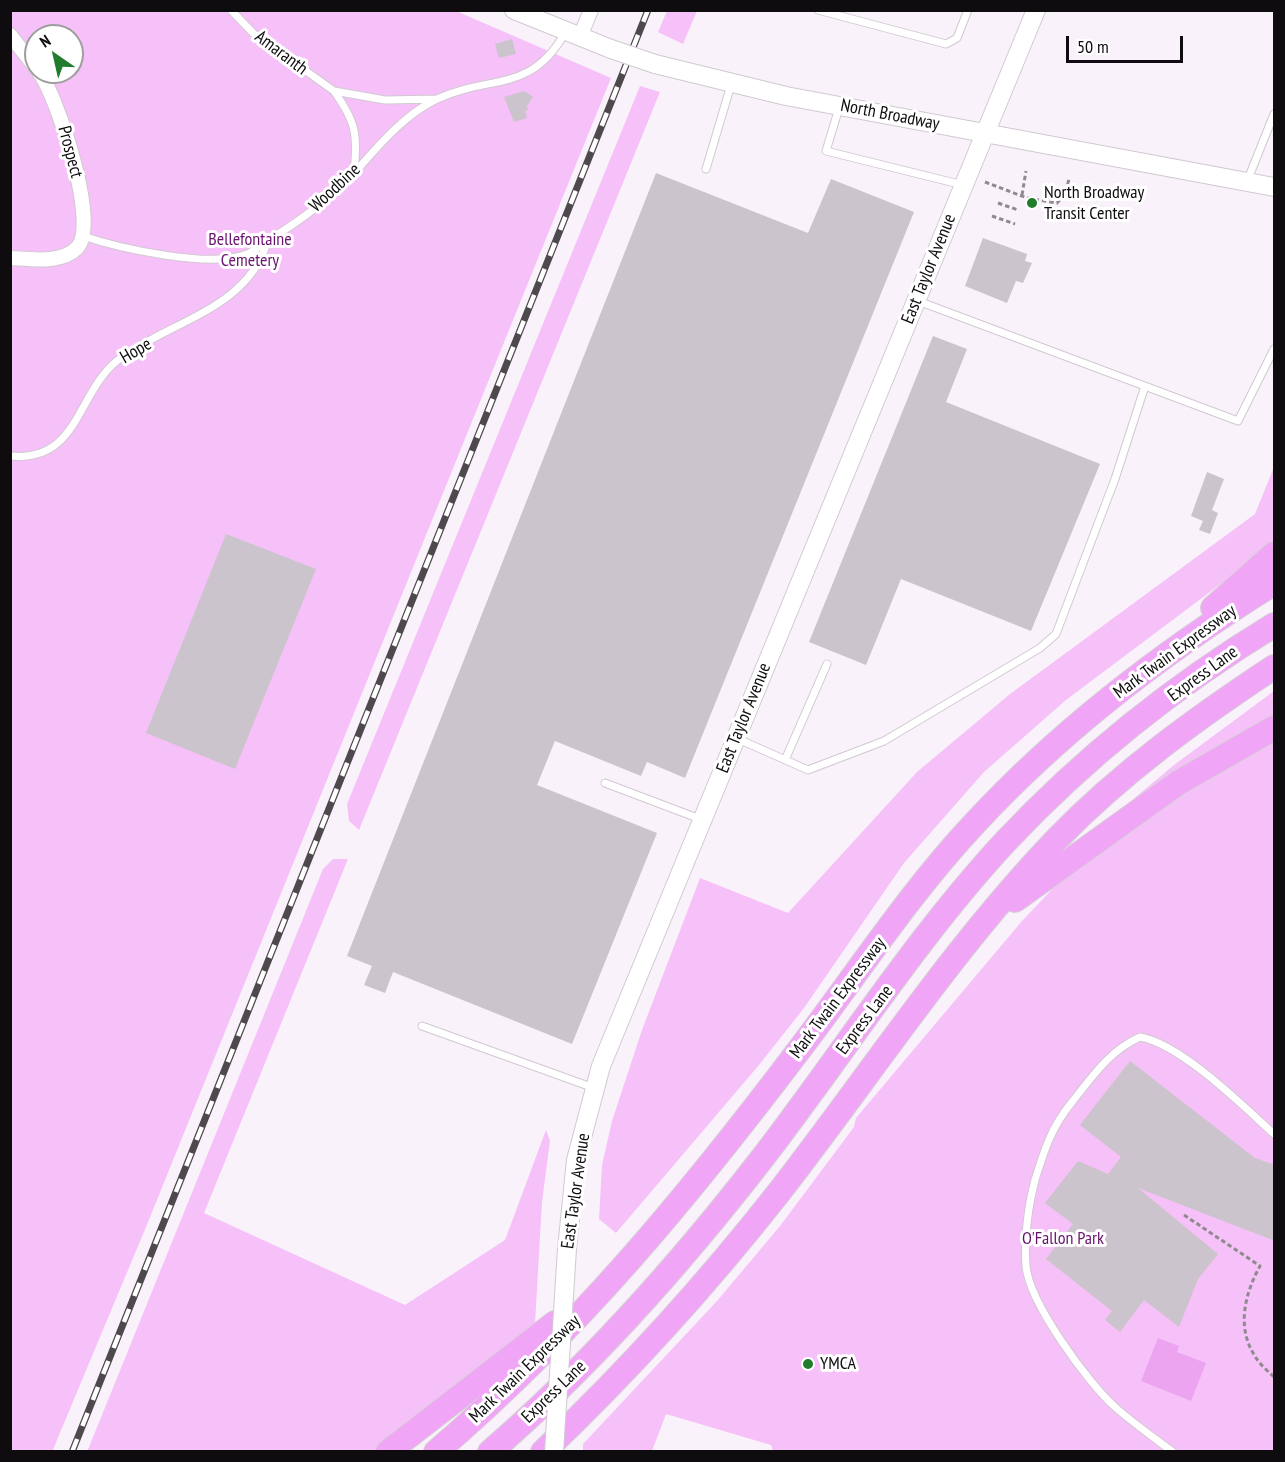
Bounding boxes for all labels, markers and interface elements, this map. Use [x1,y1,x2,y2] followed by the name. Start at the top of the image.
[24,24,84,84] north arrow
[1069,24,1186,62] scale bar
[250,26,312,80] street label: Amaranth
[36,30,54,51] text: N
[1077,35,1109,58] text: 50 m
[839,95,941,135] street label: North Broadway
[53,124,87,180] street label: Prospect
[305,159,365,217] street label: Woodbine
[1044,182,1144,224] place label: North Broadway Transit Center
[1025,196,1039,210] marker: North Broadway Transit Center
[897,211,961,327] street label: East Taylor Avenue
[208,229,292,272] park label: Bellefontaine Cemetery
[116,333,156,369] street label: Hope
[1110,600,1240,704] street label: Mark Twain Expressway
[1164,641,1242,707] street label: Express Lane
[712,660,776,776] street label: East Taylor Avenue
[785,933,891,1063] street label: Mark Twain Expressway
[832,981,898,1059] street label: Express Lane
[557,1132,595,1250] street label: East Taylor Avenue
[1022,1228,1104,1250] park label: O'Fallon Park
[465,1310,585,1428] street label: Mark Twain Expressway
[820,1353,856,1375] place label: YMCA
[517,1356,591,1428] street label: Express Lane
[801,1357,815,1371] marker: YMCA

